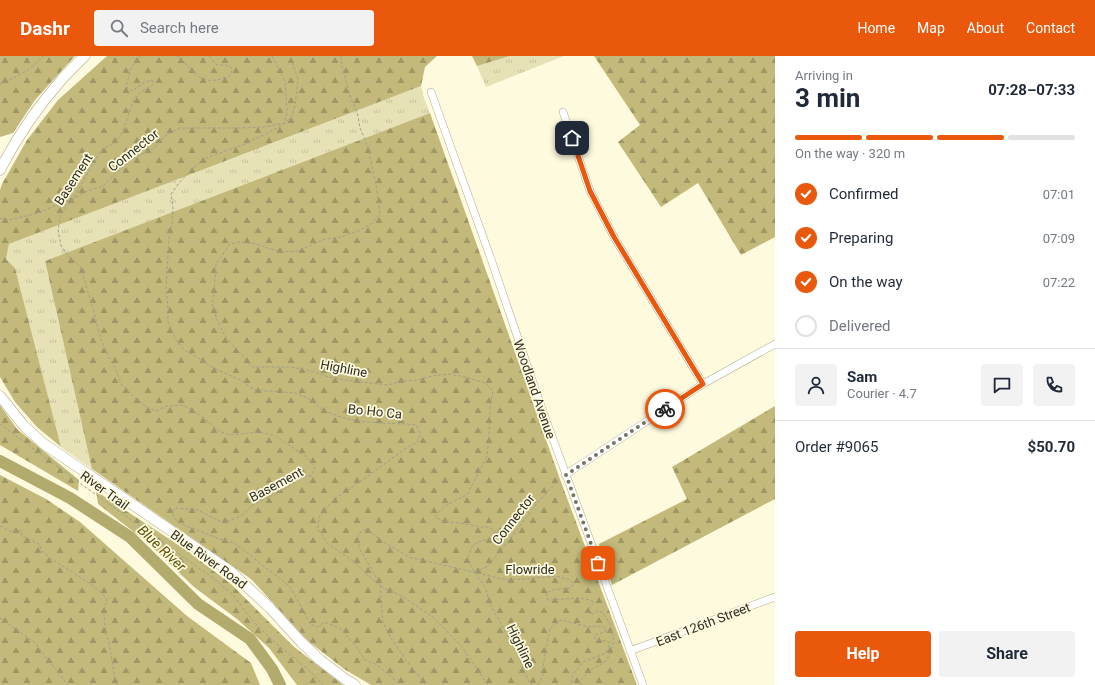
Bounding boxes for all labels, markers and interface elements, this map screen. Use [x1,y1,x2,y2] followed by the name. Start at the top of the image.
[94,10,374,46] search box
[20,17,70,40] text: Dashr
[108,17,130,39] icon: search
[140,19,219,37] text: Search here
[857,20,895,36] text: Home
[917,20,945,36] text: Map
[967,20,1004,36] text: About
[1026,20,1075,36] text: Contact
[795,68,853,83] text: Arriving in
[988,81,1075,99] text: 07:28–07:33
[795,83,860,113] text: 3 min
[555,121,589,155] pin
[105,126,162,175] street label: Connector
[561,127,583,149] icon: home
[795,146,905,161] text: On the way · 320 m
[51,151,96,208] street label: Basement
[795,183,817,205] icon: check
[829,185,899,203] text: Confirmed
[1043,187,1075,202] text: 07:01
[795,227,817,249] icon: check
[829,229,893,247] text: Preparing
[1043,231,1075,246] text: 07:09
[795,271,817,293] icon: check
[829,273,903,291] text: On the way
[1043,275,1075,290] text: 07:22
[829,317,891,335] text: Delivered
[511,338,559,441] street label: Woodland Avenue
[319,357,369,380] street label: Highline
[795,364,837,406] button: person
[981,364,1023,406] button: chat
[1033,364,1075,406] button: phone
[847,368,877,386] text: Sam
[847,386,917,401] text: Courier · 4.7
[645,389,685,429] courier
[654,398,676,420] icon: bike
[347,401,403,422] street label: Bo Ho Ca
[795,438,878,456] text: Order #9065
[1028,438,1075,456] text: $50.70
[247,464,306,505] street label: Basement
[77,468,132,513] street label: River Trail
[489,491,538,548] street label: Connector
[135,522,190,575] water label: Blue River
[168,527,250,592] street label: Blue River Road
[581,546,615,580] pin
[587,552,609,574] icon: bag
[505,562,555,577] street label: Flowride
[654,600,752,649] street label: East 126th Street
[503,622,538,671] street label: Highline
[795,631,931,677] button: Help
[939,631,1075,677] button: Share

